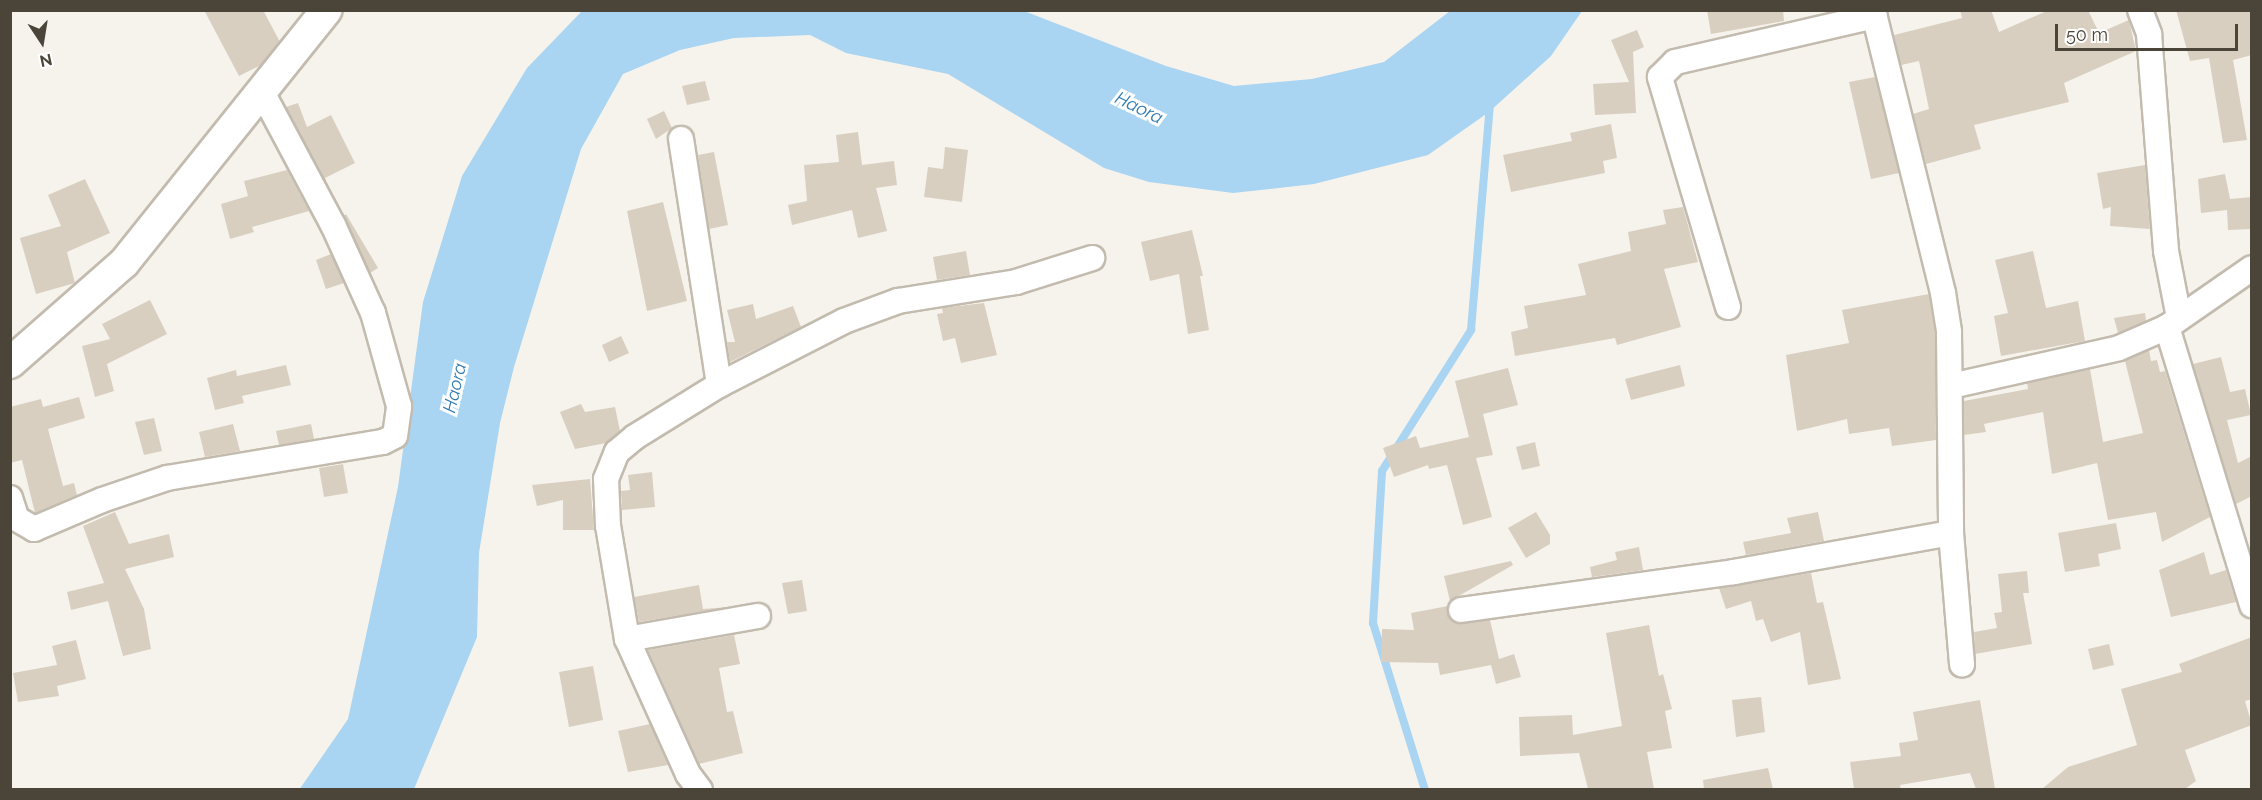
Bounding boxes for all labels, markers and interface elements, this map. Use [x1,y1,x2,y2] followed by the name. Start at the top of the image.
[12,12,72,72] north arrow
[2058,12,2241,50] scale bar
[2066,24,2108,45] text: 50 m
[38,50,54,71] text: N
[1112,87,1166,129] water label: Haora
[439,361,471,415] water label: Haora

